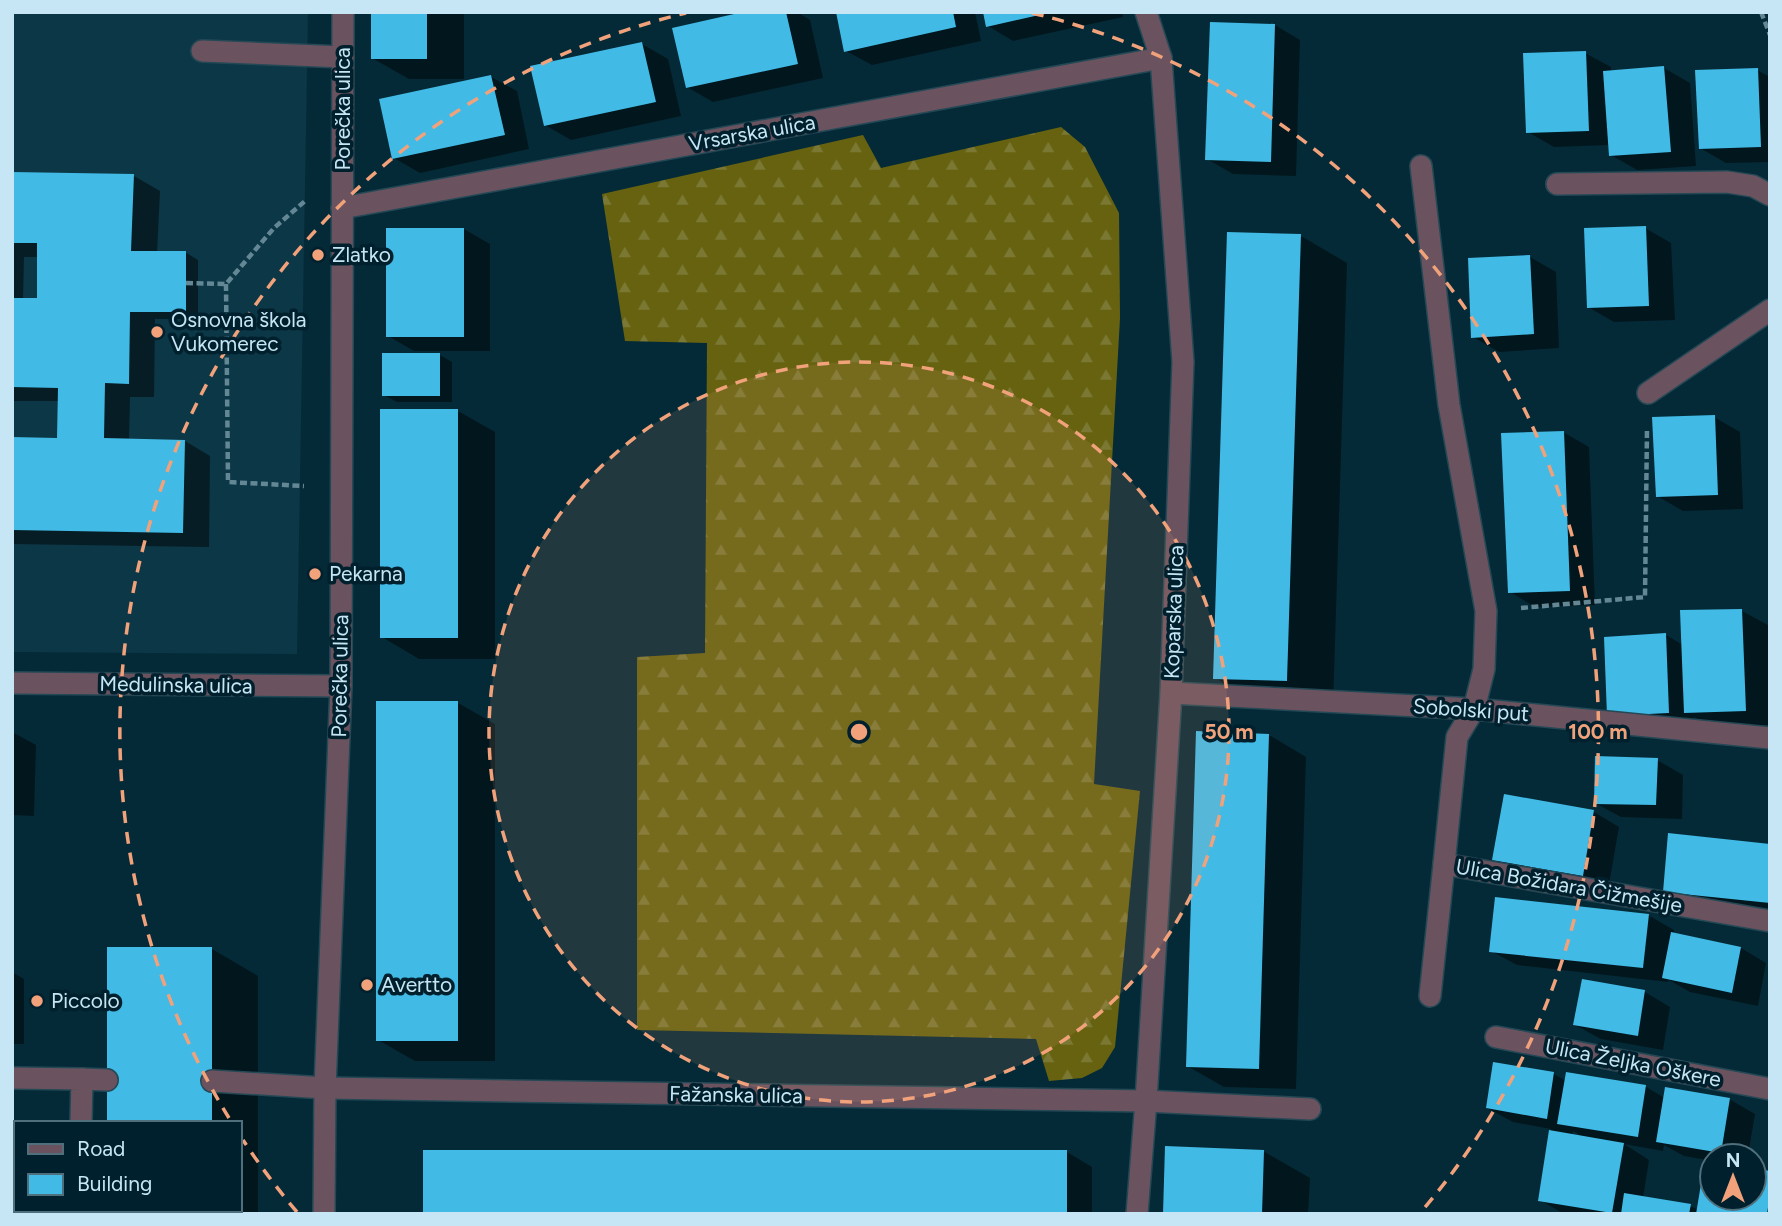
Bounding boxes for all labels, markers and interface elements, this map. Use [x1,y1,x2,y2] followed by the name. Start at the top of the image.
[330,47,355,171] street label: Porečka ulica
[687,109,817,156] street label: Vrsarska ulica
[332,242,391,267] place label: Zlatko
[310,247,326,263] marker: Zlatko
[171,307,307,356] place label: Osnovna škola Vukomerec
[149,324,165,340] marker: Osnovna škola Vukomerec
[1159,545,1188,679] street label: Koparska ulica
[329,561,403,586] place label: Pekarna
[307,566,323,582] marker: Pekarna
[326,614,353,738] street label: Porečka ulica
[99,671,253,698] street label: Medulinska ulica
[1412,693,1530,726] street label: Sobolski put
[1204,719,1254,744] text: 50 m
[1568,719,1628,744] text: 100 m
[847,720,871,744] centre of rings
[1454,853,1684,918] street label: Ulica Božidara Čižmešije
[381,972,452,997] place label: Avertto
[359,977,375,993] marker: Avertto
[51,988,120,1013] place label: Piccolo
[29,993,45,1009] marker: Piccolo
[1543,1033,1723,1092] street label: Ulica Željka Oškere
[669,1081,803,1108] street label: Fažanska ulica
[14,1121,242,1212] legend
[77,1136,125,1161] text: Road
[1698,1142,1768,1212] north arrow
[1726,1149,1740,1172] text: N
[77,1171,152,1196] text: Building

